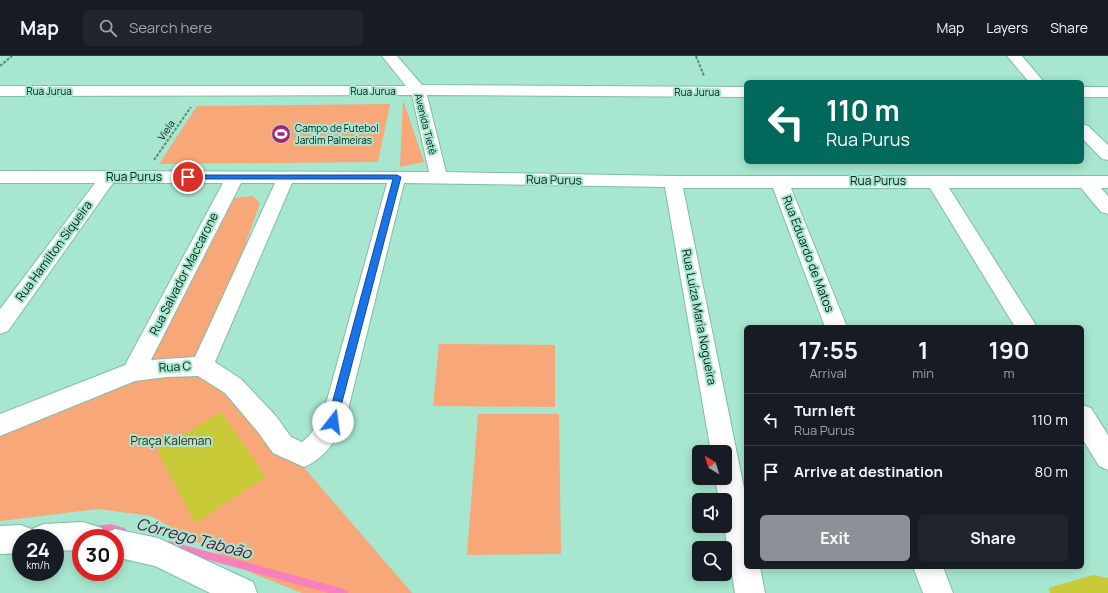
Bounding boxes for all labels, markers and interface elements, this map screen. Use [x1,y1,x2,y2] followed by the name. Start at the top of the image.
[83,10,363,46] search box
[20,15,59,41] text: Map
[97,17,119,39] icon: search
[129,17,212,38] text: Search here
[936,18,964,37] text: Map
[986,18,1028,37] text: Layers
[1050,18,1088,37] text: Share
[26,84,72,98] street label: Rua Jurua
[350,84,396,98] street label: Rua Jurua
[674,85,720,99] street label: Rua Jurua
[826,91,900,129] text: 110 m
[412,92,440,156] street label: Avenida Tietê
[760,96,812,148] icon: left
[154,117,178,143] street label: Viela
[295,121,379,147] place label: Campo de Futebol Jardim Palmeiras
[270,123,292,145] sports icon: Campo de Futebol Jardim Palmeiras
[826,127,910,151] text: Rua Purus
[171,160,205,194] pin
[177,166,199,188] icon: arrive
[106,168,162,185] street label: Rua Purus
[526,171,582,188] street label: Rua Purus
[850,172,906,189] street label: Rua Purus
[778,193,839,315] street label: Rua Eduardo de Matos
[11,197,96,304] street label: Rua Hamilton Siqueira
[145,209,222,338] street label: Rua Salvador Maccarone
[678,248,721,386] street label: Rua Luíza Maria Nogueira
[798,333,858,366] text: 17:55
[918,333,928,366] text: 1
[988,333,1030,366] text: 190
[158,357,192,376] street label: Rua C
[810,364,847,382] text: Arrival
[912,364,934,382] text: min
[1004,364,1015,382] text: m
[794,400,856,421] text: Turn left
[312,401,354,443] position arrow
[760,409,782,431] icon: left
[1031,409,1068,430] text: 110 m
[794,421,855,439] text: Rua Purus
[130,432,212,449] park label: Praça Kaleman
[692,445,732,485] north arrow
[692,445,732,581] map controls
[760,461,782,483] icon: arrive
[794,461,943,482] text: Arrive at destination
[1034,461,1068,482] text: 80 m
[692,493,732,533] button: sound
[134,512,256,564] water label: Córrego Taboão
[760,515,910,561] button: Exit
[918,515,1068,561] button: Share
[72,529,124,581] speed limit sign: 30
[26,536,50,563] text: 24
[692,541,732,581] button: search
[26,558,50,572] text: km/h

